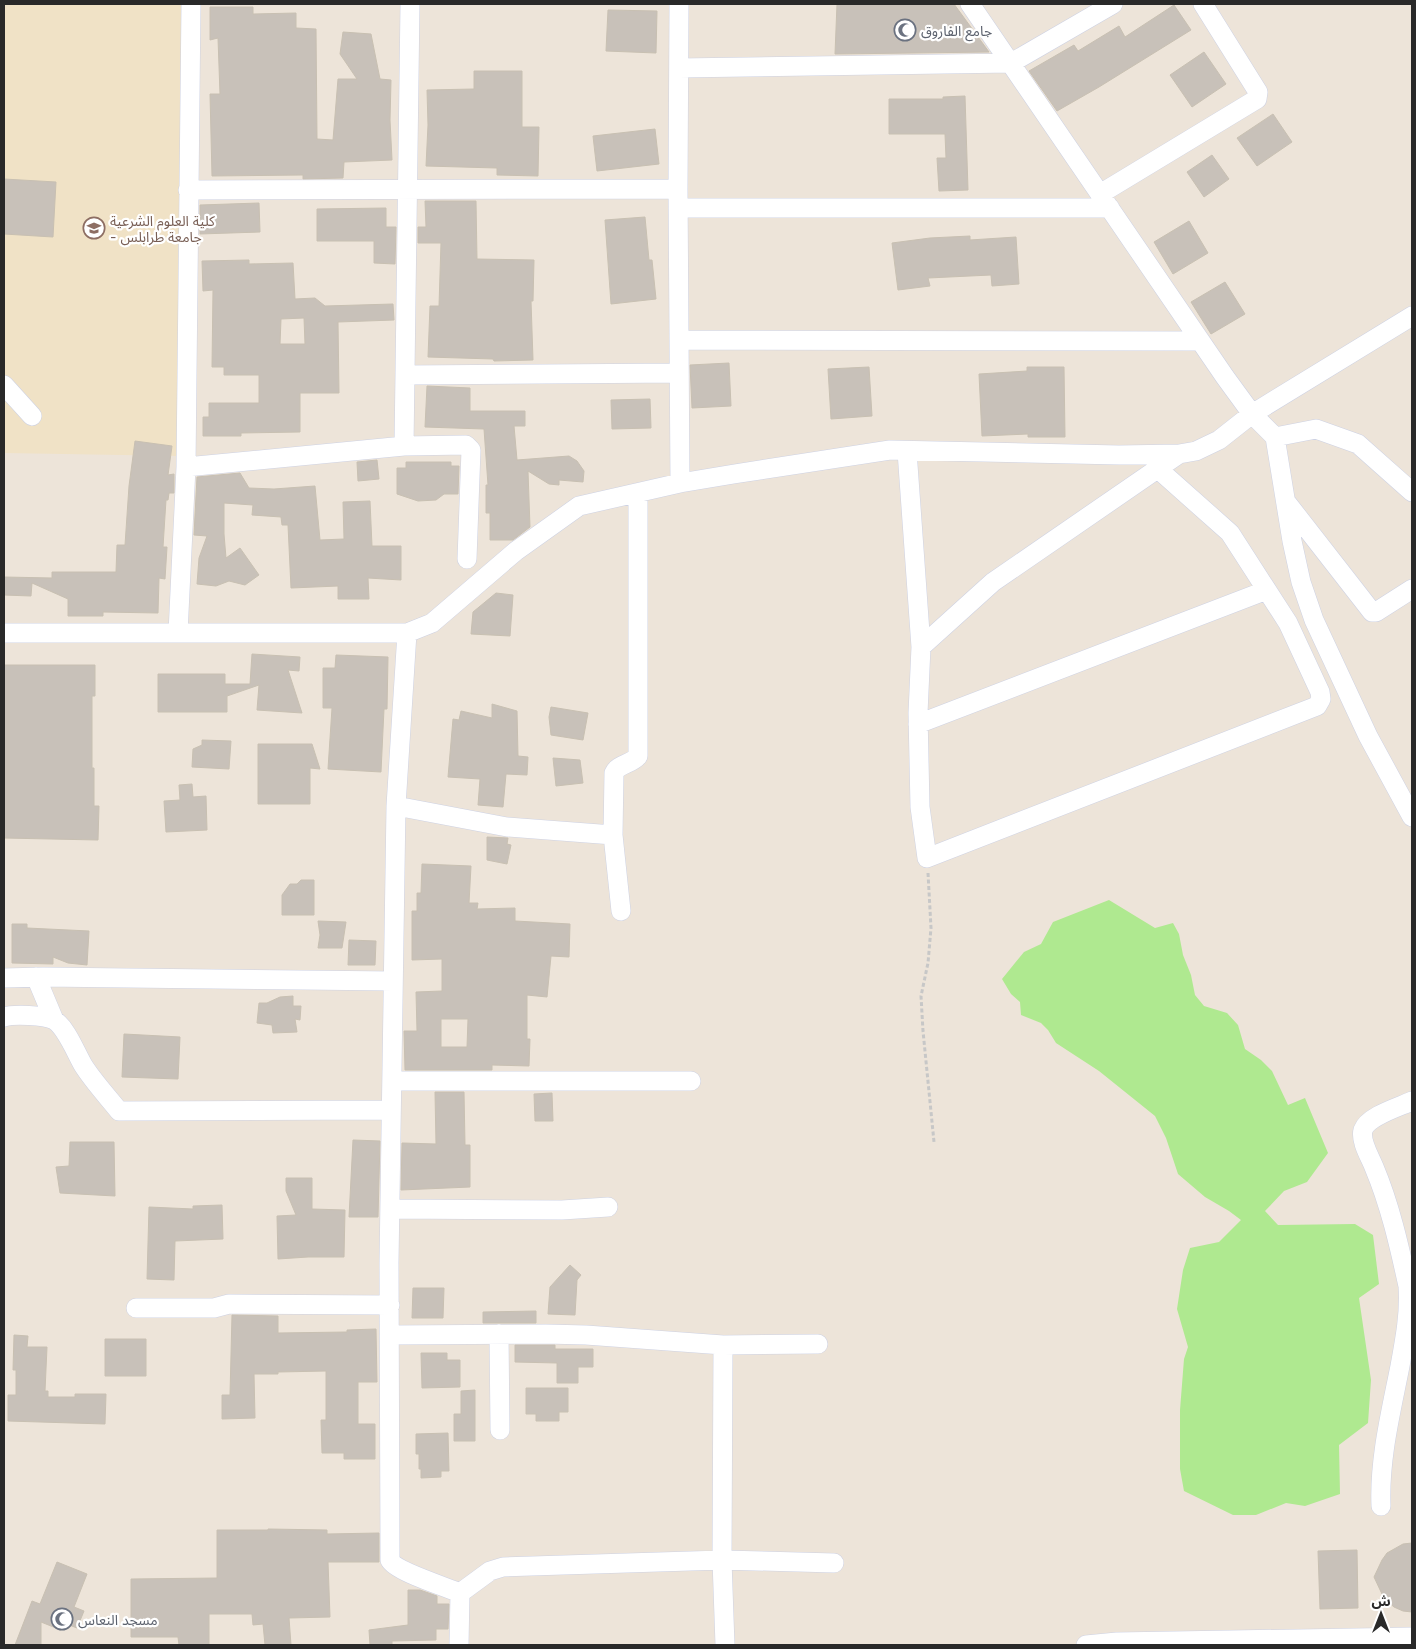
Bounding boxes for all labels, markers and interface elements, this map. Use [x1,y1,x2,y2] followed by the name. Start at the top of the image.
[893,18,917,42] mosque icon: جامع الفاروق
[921,22,992,42] place label: جامع الفاروق
[110,212,215,246] place label: كلية العلوم الشرعية - جامعة طرابلس
[82,216,106,240] school or university icon: كلية العلوم الشرعية - جامعة طرابلس
[1356,1589,1406,1639] north arrow
[1371,1592,1391,1609] text: ش
[50,1607,74,1631] mosque icon: مسجد النعاس
[78,1611,158,1629] place label: مسجد النعاس

